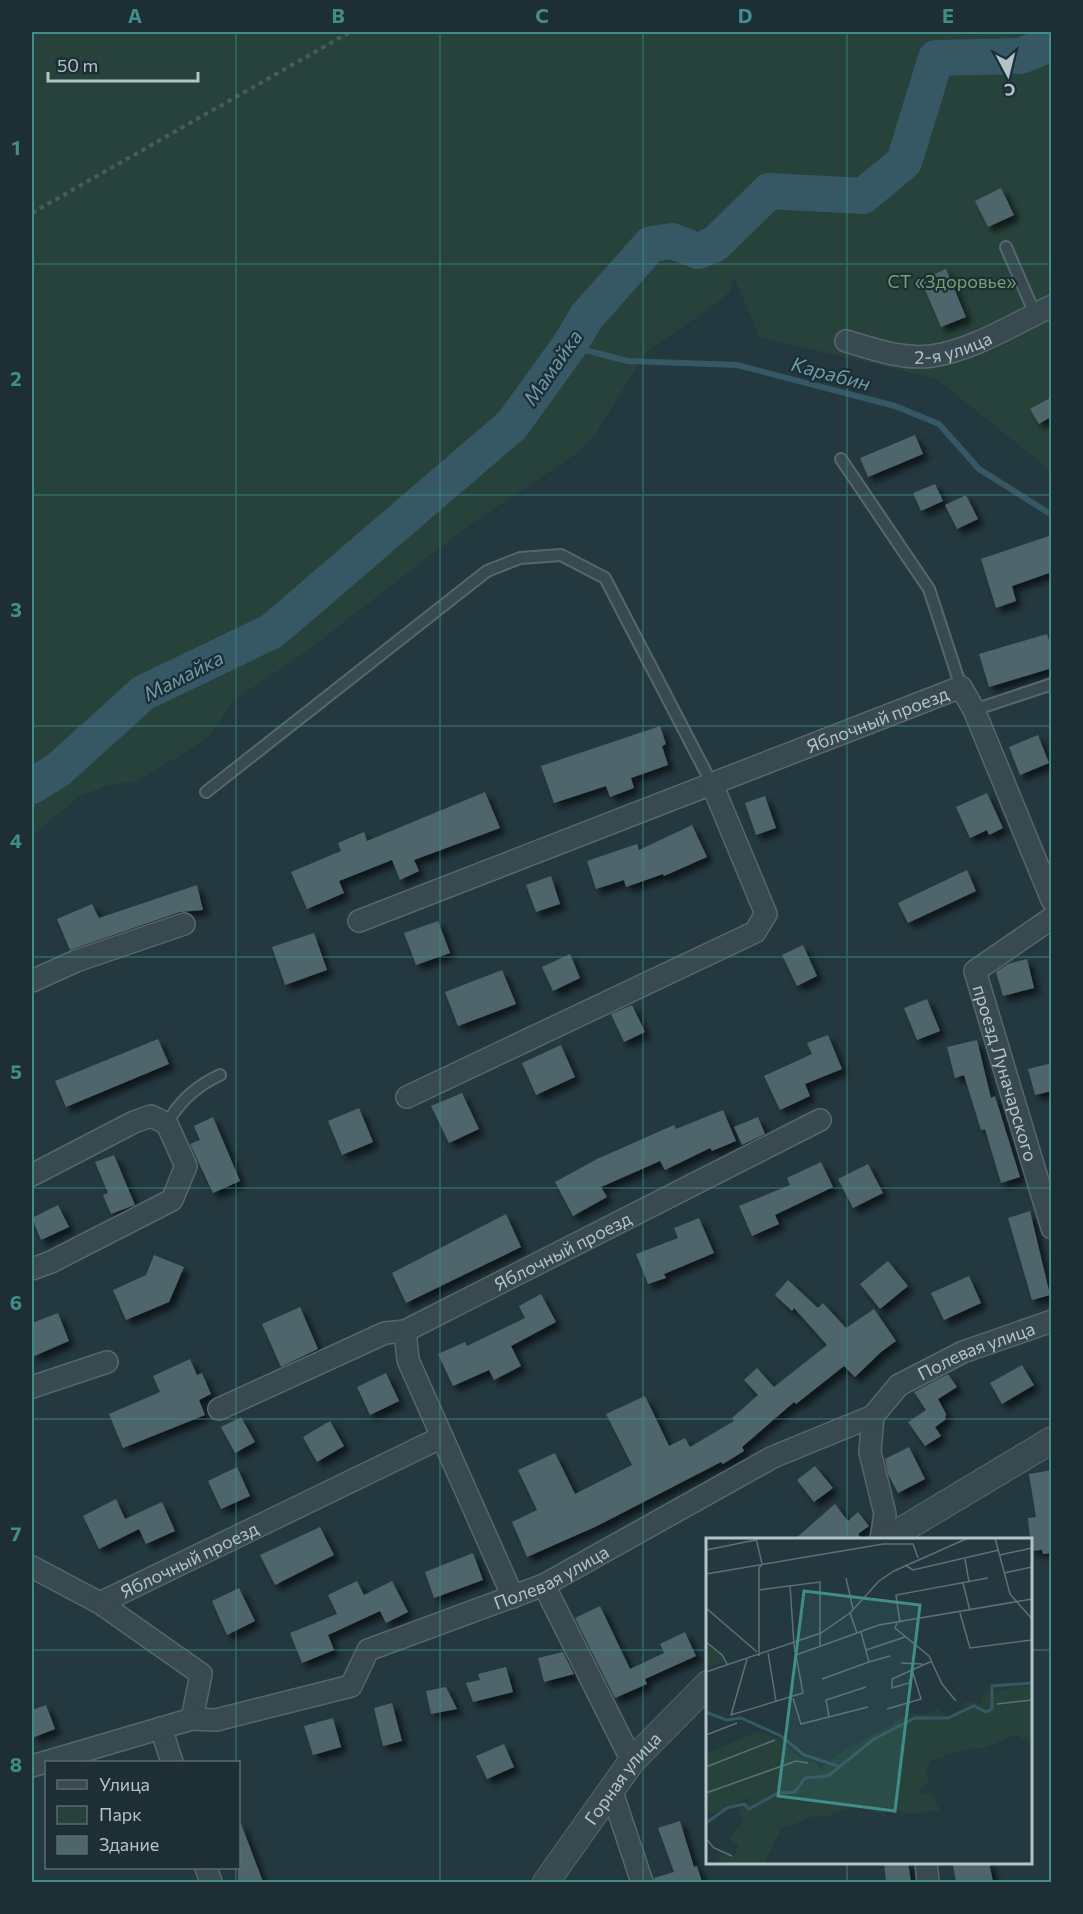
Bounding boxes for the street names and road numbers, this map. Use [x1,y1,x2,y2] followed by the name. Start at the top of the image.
[914,327,995,368] street label: 2-я улица
[803,682,952,757] street label: Яблочный проезд
[969,982,1042,1164] street label: проезд Луначарского
[490,1207,635,1295] street label: Яблочный проезд
[914,1317,1038,1385] street label: Полевая улица
[116,1517,262,1603] street label: Яблочный проезд
[491,1540,612,1614] street label: Полевая улица
[579,1727,665,1829] street label: Горная улица

